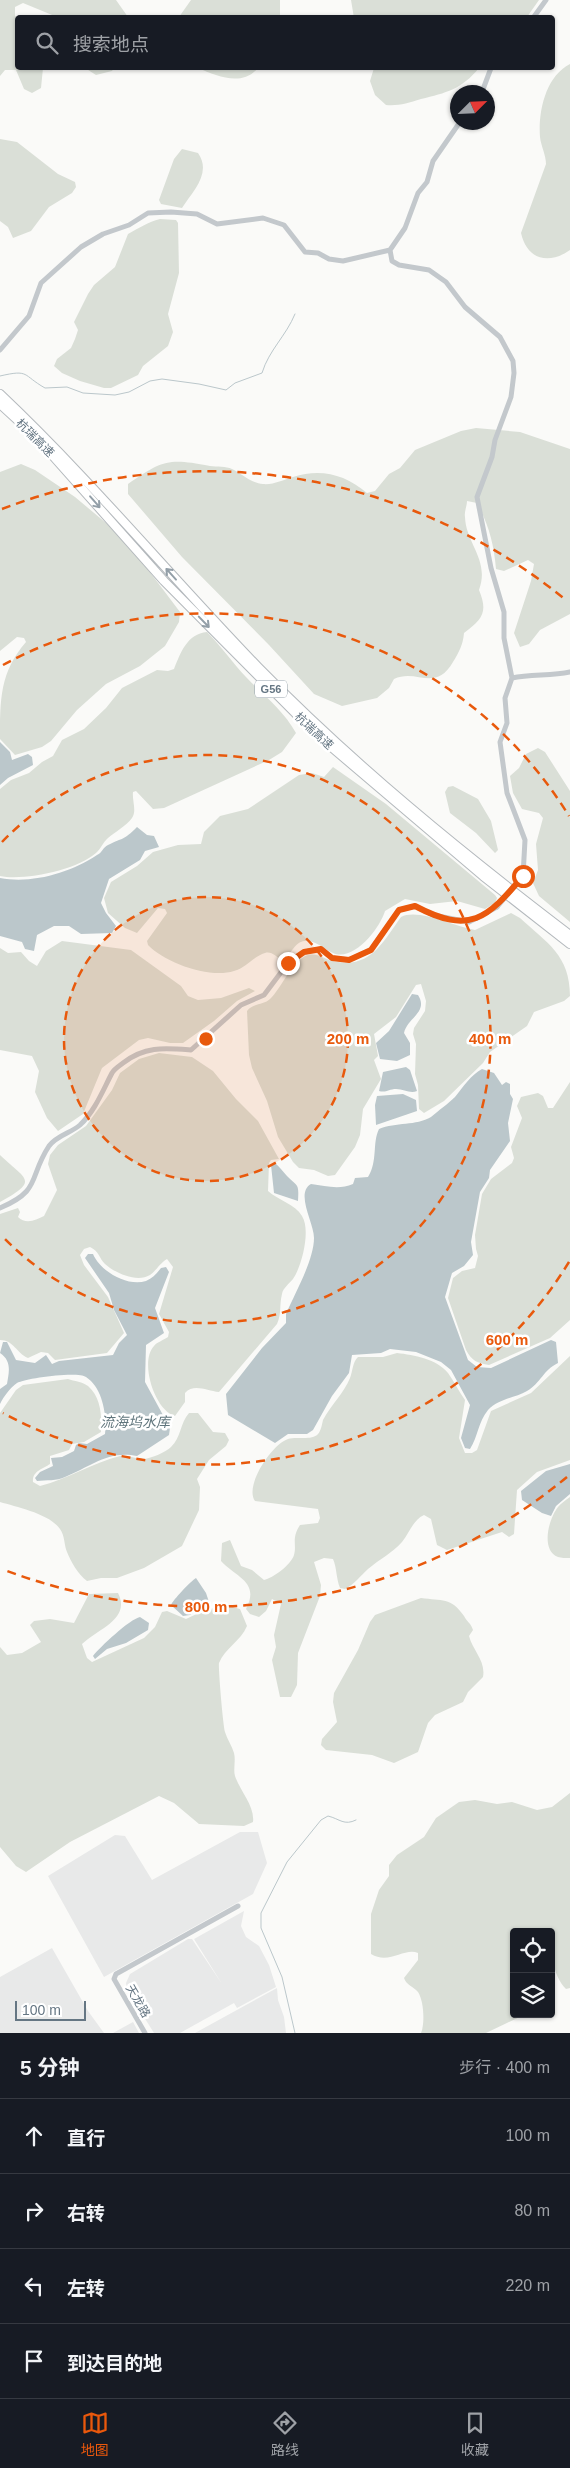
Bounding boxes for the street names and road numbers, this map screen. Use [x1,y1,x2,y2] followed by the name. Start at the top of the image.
[13,416,57,460] street label: 杭瑞高速
[255,681,287,698] road number: G56
[292,710,336,752] street label: 杭瑞高速
[123,1982,153,2020] street label: 天龙路

